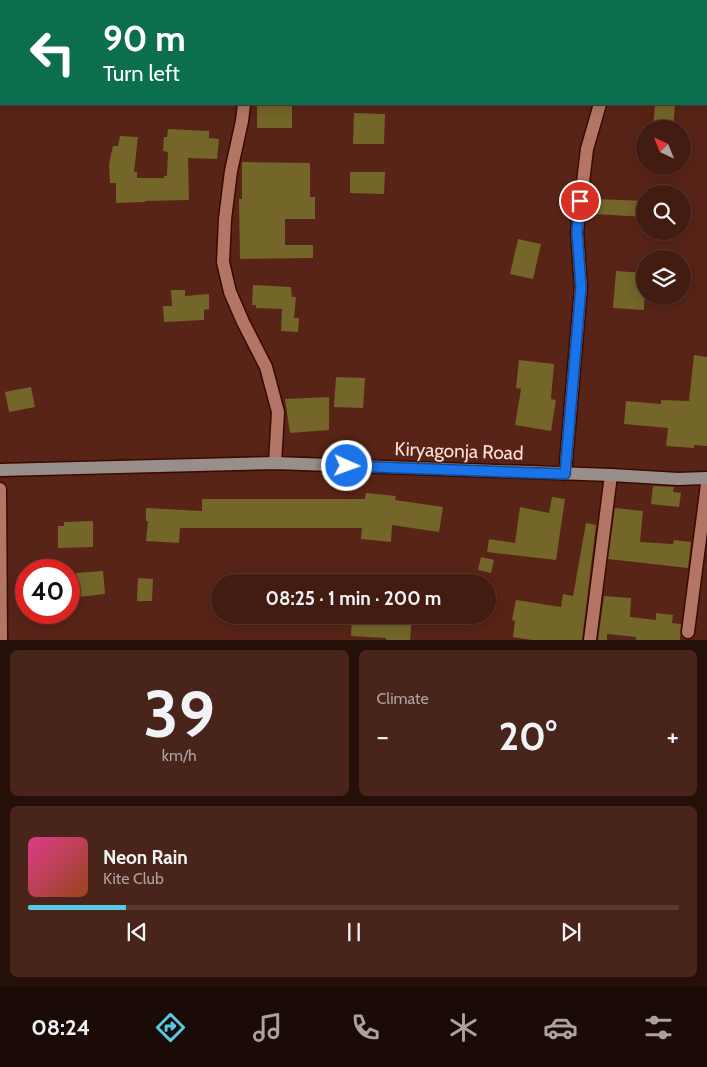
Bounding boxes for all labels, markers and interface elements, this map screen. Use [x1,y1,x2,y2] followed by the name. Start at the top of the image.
[103,17,186,60] text: 90 m
[20,20,85,85] icon: left
[103,60,180,87] text: Turn left
[636,120,691,175] north arrow
[636,120,691,305] map controls
[559,180,601,222] pin
[636,185,691,240] button: search
[566,187,594,215] icon: arrive
[636,250,691,305] button: layers
[394,437,524,465] street label: Kiryagonja Road
[320,439,372,491] position arrow
[15,559,80,624] speed limit sign: 40
[266,587,441,610] text: 08:25 · 1 min · 200 m
[143,674,215,753] text: 39
[377,689,429,708] text: Climate
[499,713,557,760] text: 20°
[377,719,389,753] text: −
[667,719,679,753] text: +
[162,746,197,765] text: km/h
[103,846,188,869] text: Neon Rain
[103,869,164,888] text: Kite Club
[123,918,151,946] icon: previous
[340,918,368,946] icon: pause
[557,918,585,946] icon: next
[153,1010,188,1045] icon: directions
[250,1010,285,1045] icon: music
[348,1010,383,1045] icon: phone
[446,1010,481,1045] icon: climate
[543,1010,578,1045] icon: car
[641,1010,676,1045] icon: filters
[31,1014,90,1041] text: 08:24

